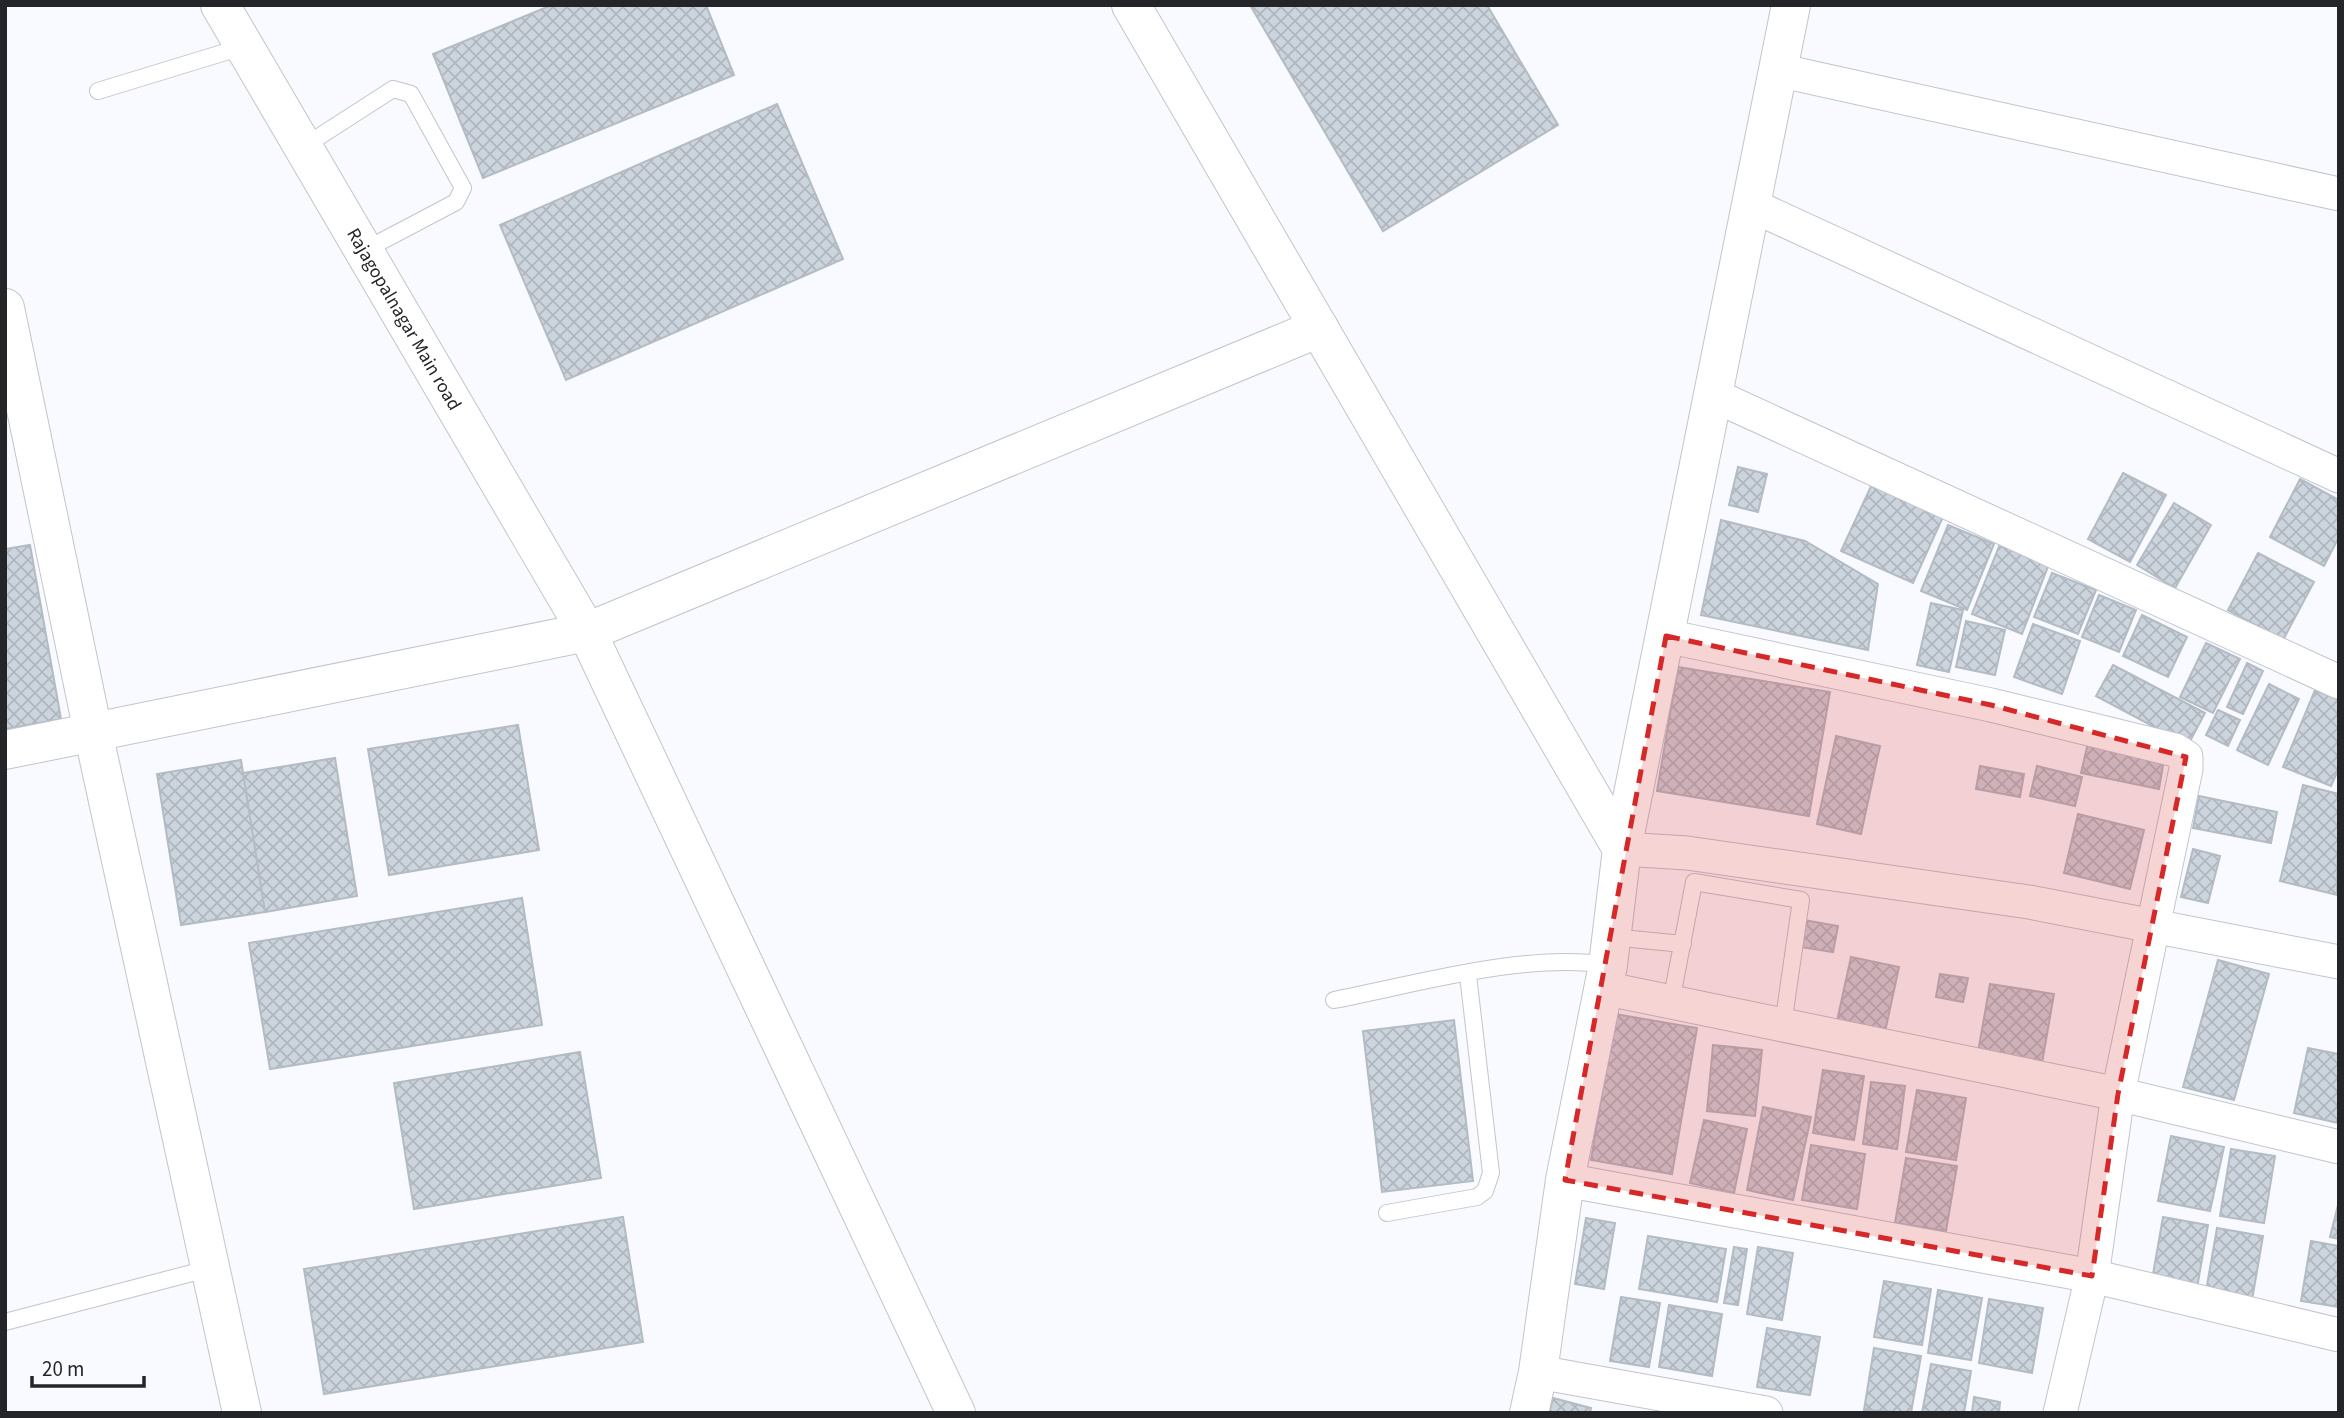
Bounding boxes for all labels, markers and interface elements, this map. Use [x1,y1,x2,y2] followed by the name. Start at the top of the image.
[340,223,468,415] street label: Rajagopalnagar Main road
[32,1344,144,1388] scale bar
[42,1354,84,1384] text: 20 m

